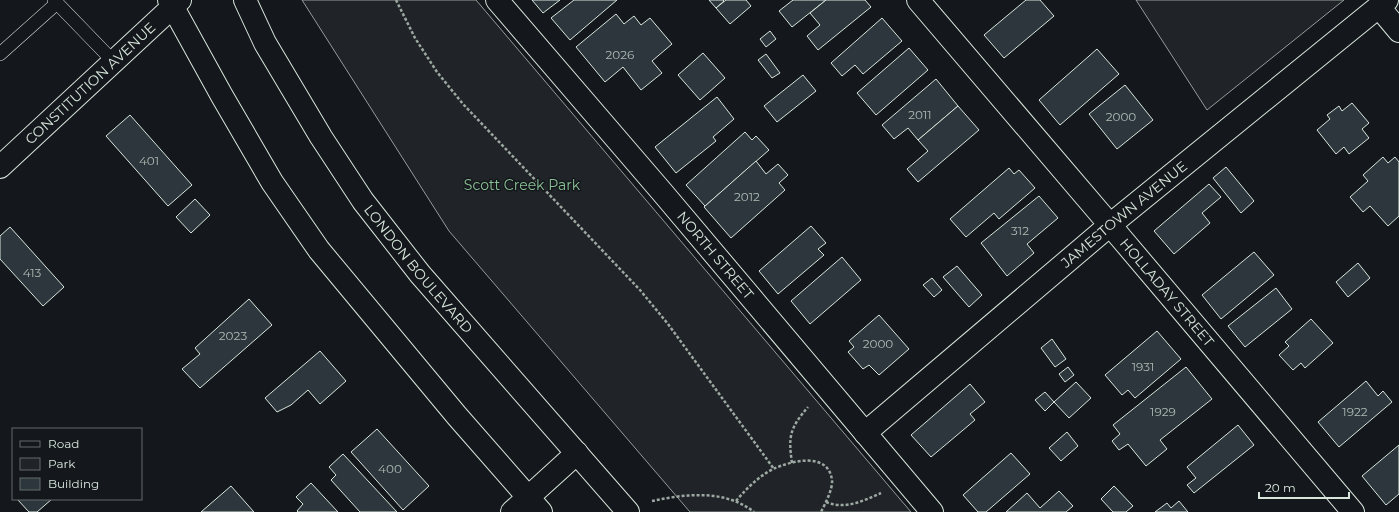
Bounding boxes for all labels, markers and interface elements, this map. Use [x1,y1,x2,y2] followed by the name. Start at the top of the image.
[21,18,159,148] street label: CONSTITUTION AVENUE
[606,47,634,62] house number: 2026
[908,107,932,122] house number: 2011
[1106,109,1136,124] house number: 2000
[139,153,159,168] house number: 401
[1057,157,1191,272] street label: JAMESTOWN AVENUE
[464,176,581,194] park label: Scott Creek Park
[734,189,760,204] house number: 2012
[360,201,477,337] street label: LONDON BOULEVARD
[673,208,758,303] street label: NORTH STREET
[1011,223,1029,238] house number: 312
[1116,234,1218,350] street label: HOLLADAY STREET
[23,265,42,280] house number: 413
[219,328,247,343] house number: 2023
[863,336,893,351] house number: 2000
[1132,359,1154,374] house number: 1931
[1150,404,1176,419] house number: 1929
[1342,404,1368,419] house number: 1922
[12,428,142,500] legend
[48,436,79,451] text: Road
[48,456,76,471] text: Park
[378,461,402,476] house number: 400
[1259,474,1349,500] scale bar
[48,476,99,491] text: Building
[1265,480,1296,495] text: 20 m

